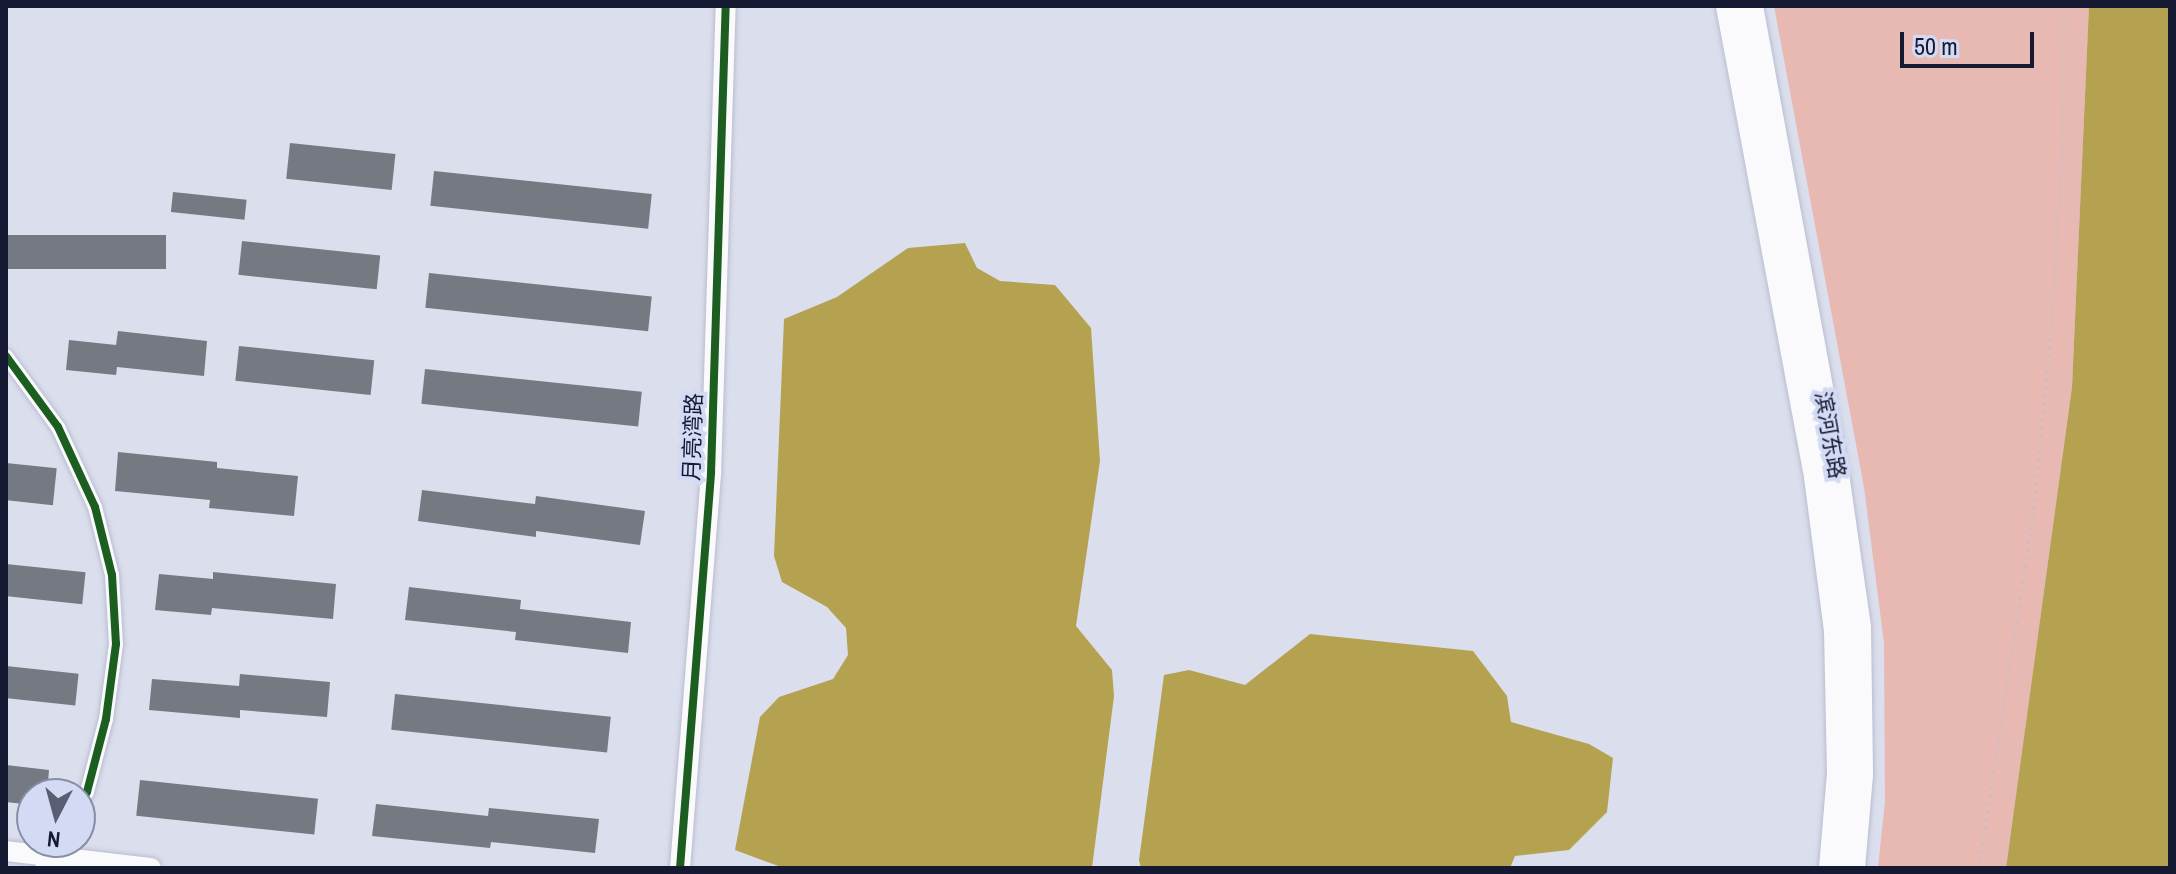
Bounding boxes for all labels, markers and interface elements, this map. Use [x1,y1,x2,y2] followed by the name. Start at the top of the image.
[1904,16,2038,66] scale bar
[1914,30,1958,62] text: 50 m
[1809,389,1851,481] street label: 滨河东路
[678,393,708,481] street label: 月亮湾路
[16,778,96,858] north arrow
[46,824,62,855] text: N

